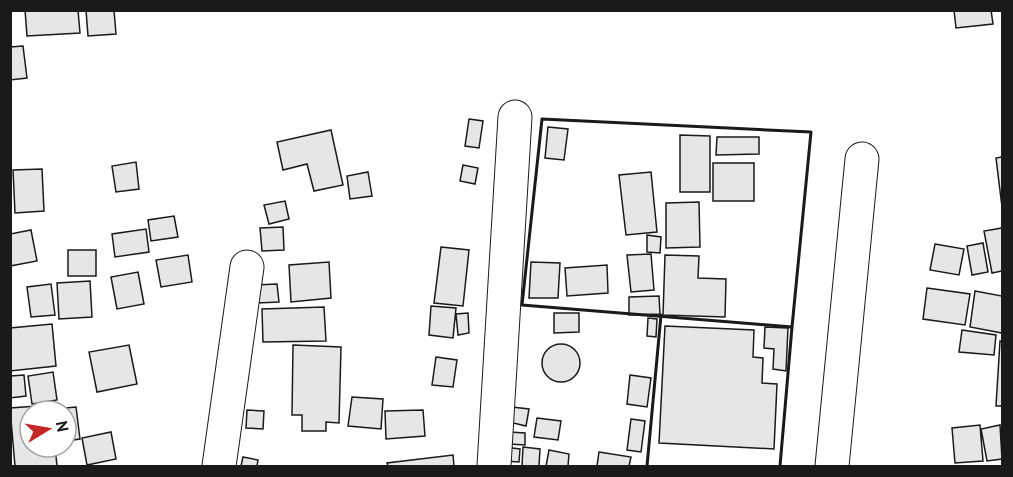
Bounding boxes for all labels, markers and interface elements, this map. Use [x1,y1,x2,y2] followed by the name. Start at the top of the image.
[18,399,78,459] north arrow
[52,419,74,433] text: N

